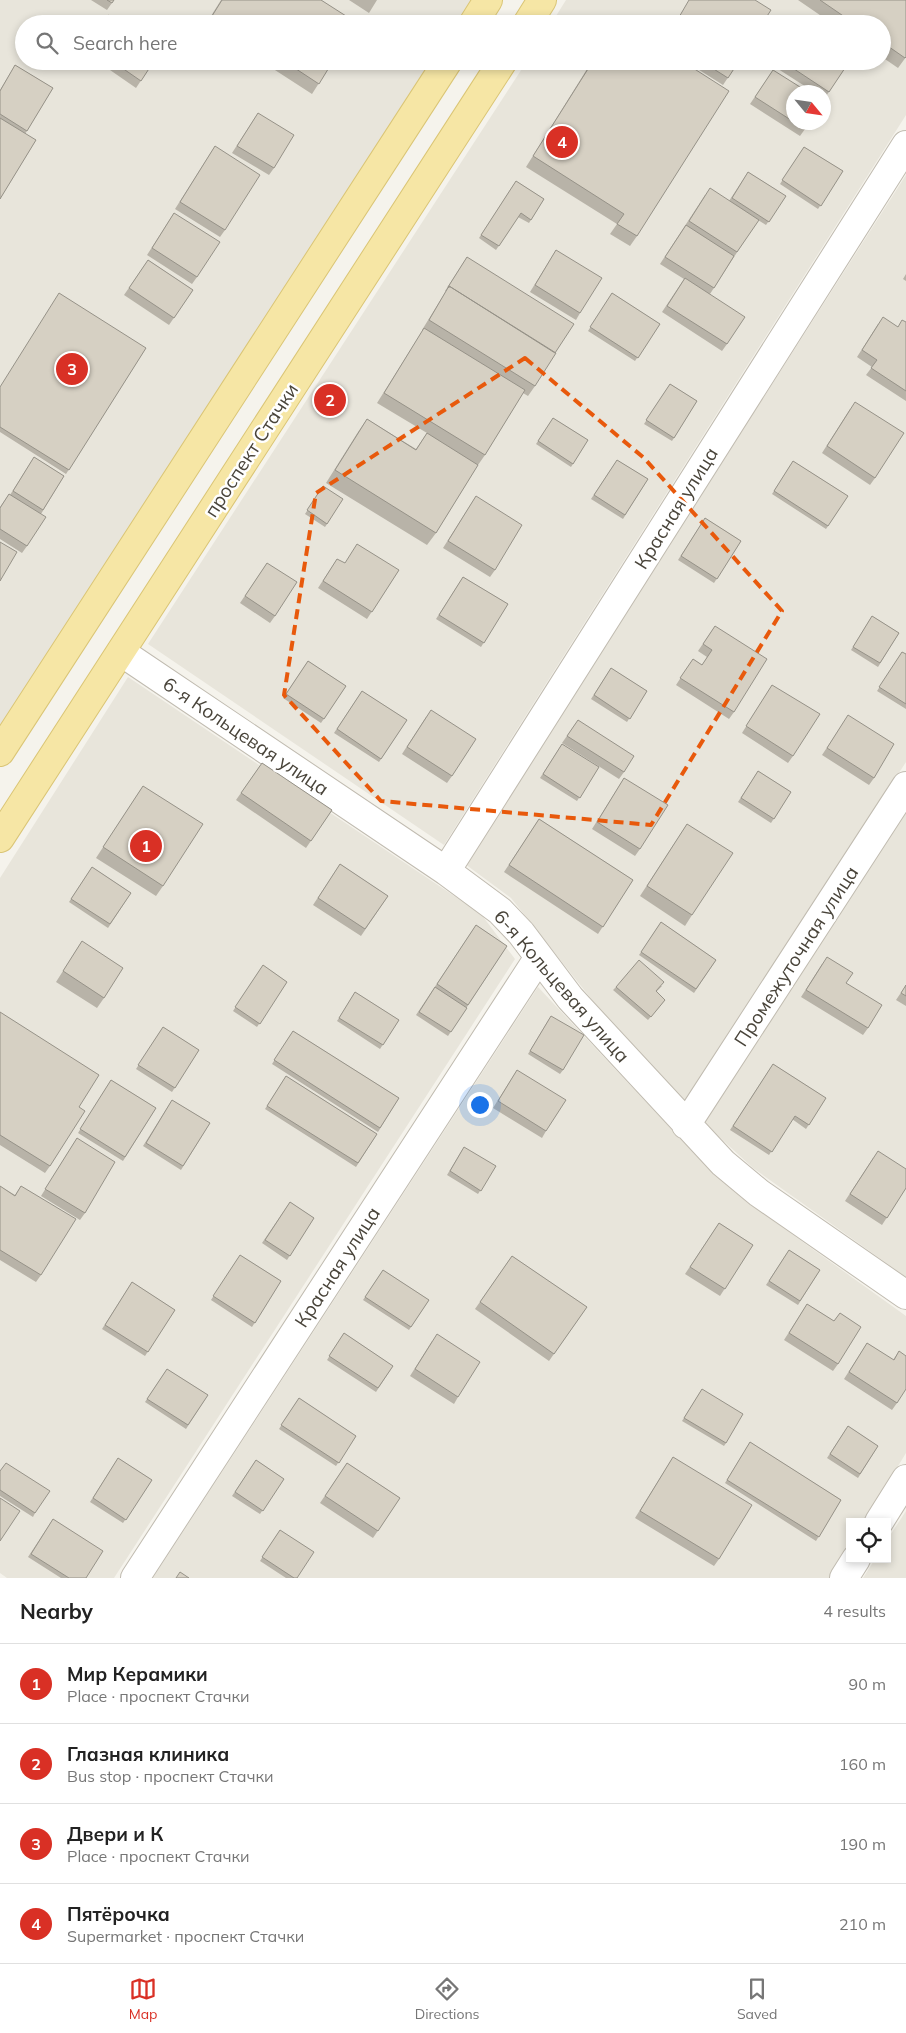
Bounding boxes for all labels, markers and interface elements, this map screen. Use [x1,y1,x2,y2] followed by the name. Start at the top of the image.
[15,15,891,70] search box
[33,29,61,57] icon: search
[73,31,177,55] text: Search here
[786,85,831,130] north arrow
[546,123,578,161] pin: 4
[56,350,88,388] pin: 3
[199,379,303,521] street label: проспект Стачки
[314,381,346,419] pin: 2
[629,443,723,573] street label: Красная улица
[159,672,333,800] street label: 6-я Кольцевая улица
[130,827,162,865] pin: 1
[729,861,863,1051] street label: Промежуточная улица
[489,905,635,1067] street label: 6-я Кольцевая улица
[467,1092,493,1118] your location
[289,1202,385,1332] street label: Красная улица
[846,1518,891,1563] map controls
[846,1518,891,1563] button: locate
[20,1598,93,1624] text: Nearby
[823,1601,886,1621] text: 4 results
[67,1662,208,1686] text: Мир Керамики
[31,1674,41,1694] text: 1
[849,1674,886,1694] text: 90 m
[67,1686,250,1706] text: Place · проспект Стачки
[67,1742,229,1766] text: Глазная клиника
[31,1754,41,1774] text: 2
[839,1754,886,1774] text: 160 m
[67,1766,274,1786] text: Bus stop · проспект Стачки
[67,1822,163,1846] text: Двери и К
[31,1834,41,1854] text: 3
[839,1834,886,1854] text: 190 m
[67,1846,250,1866] text: Place · проспект Стачки
[67,1902,170,1926] text: Пятёрочка
[31,1914,41,1934] text: 4
[839,1914,886,1934] text: 210 m
[67,1926,304,1946] text: Supermarket · проспект Стачки
[129,1975,157,2023] tab: Map
[415,1975,480,2023] tab: Directions
[737,1975,777,2023] tab: Saved

